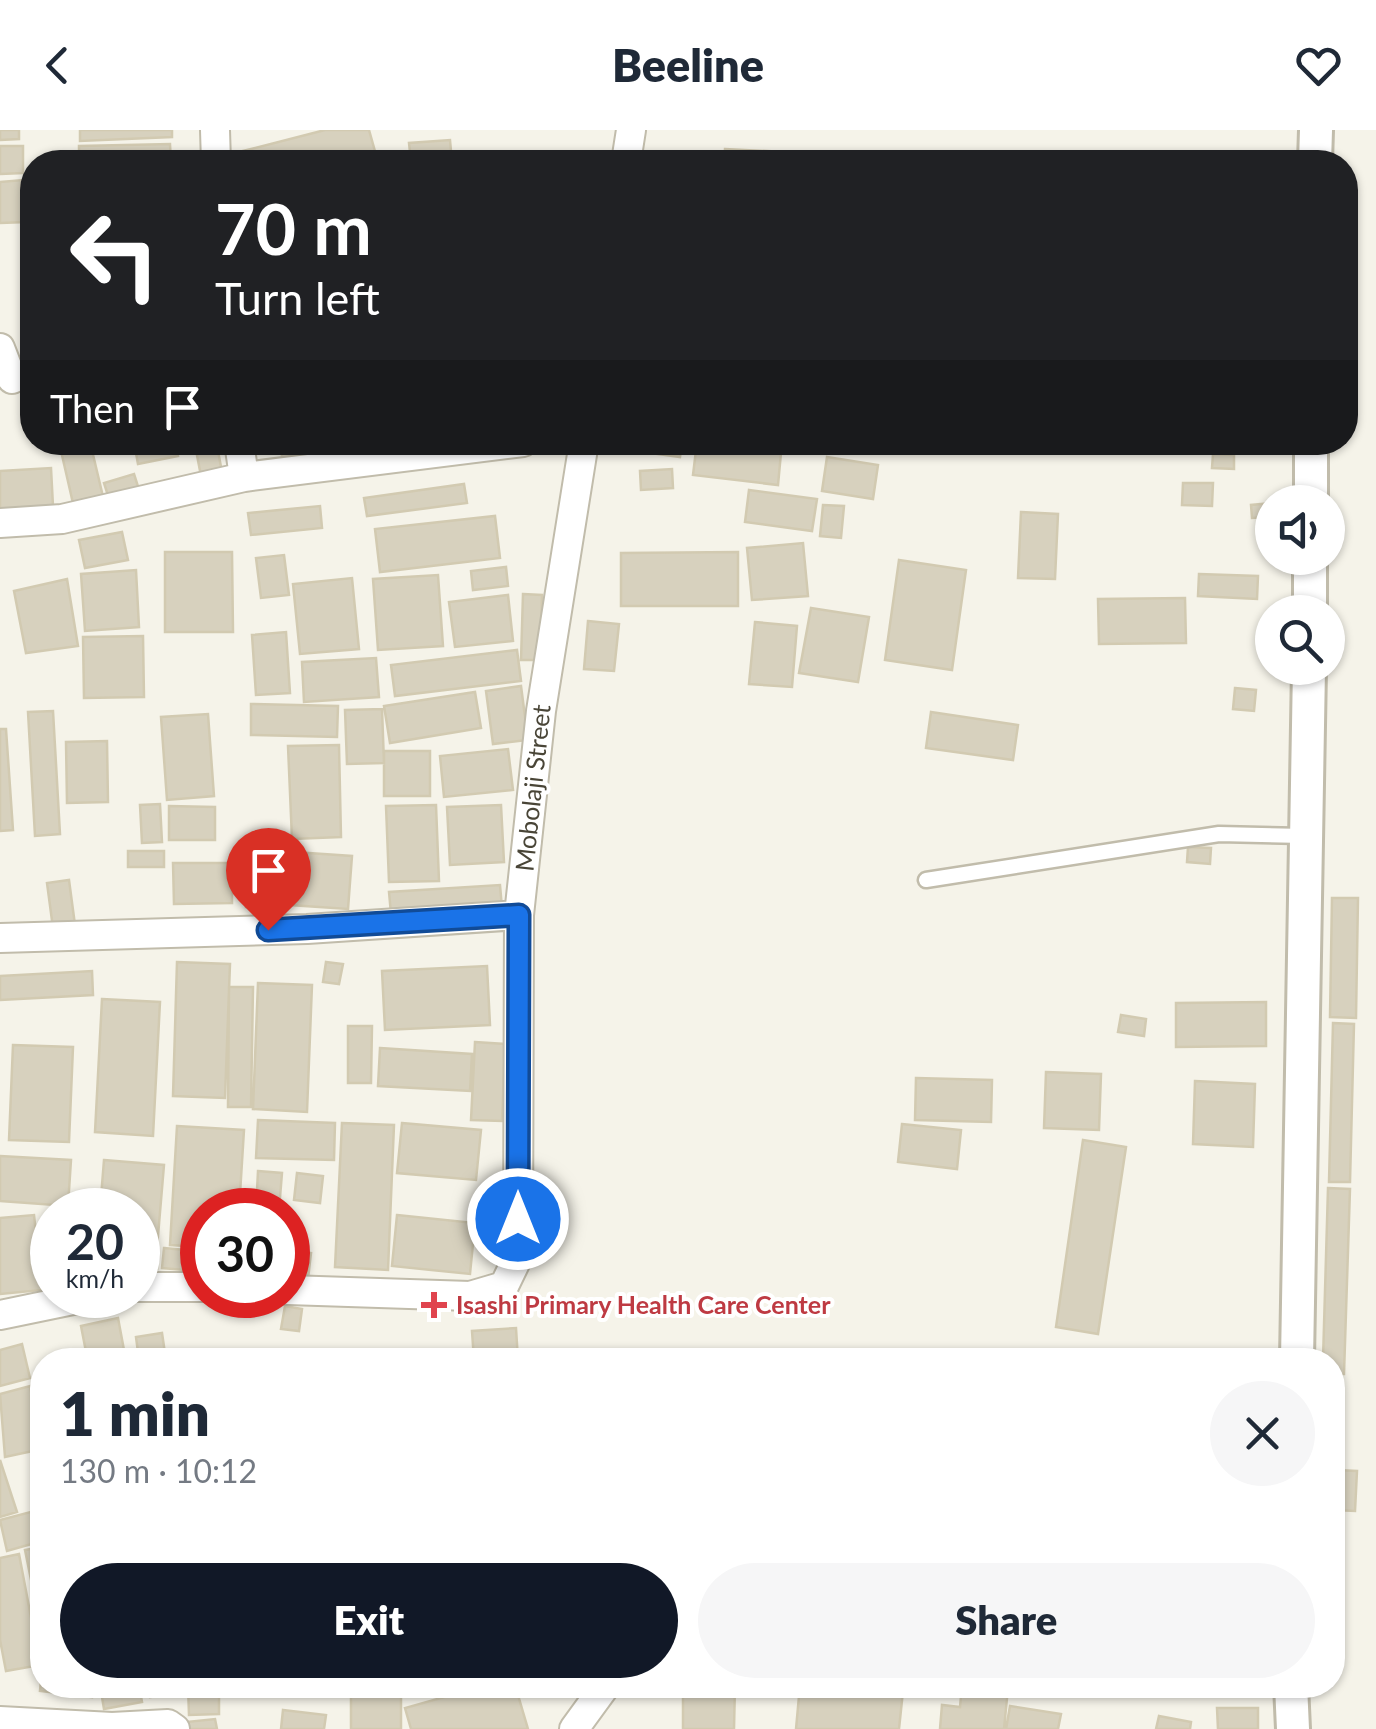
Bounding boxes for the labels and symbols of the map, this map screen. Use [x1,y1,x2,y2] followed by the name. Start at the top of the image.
[508,703,556,873] street label: Mobolaji Street
[226,828,311,931] pin
[466,1167,570,1271] position arrow
[180,1188,310,1318] speed limit sign: 30
[456,1289,831,1319] place label: Isashi Primary Health Care Center
[421,1292,447,1318] marker: Isashi Primary Health Care Center

